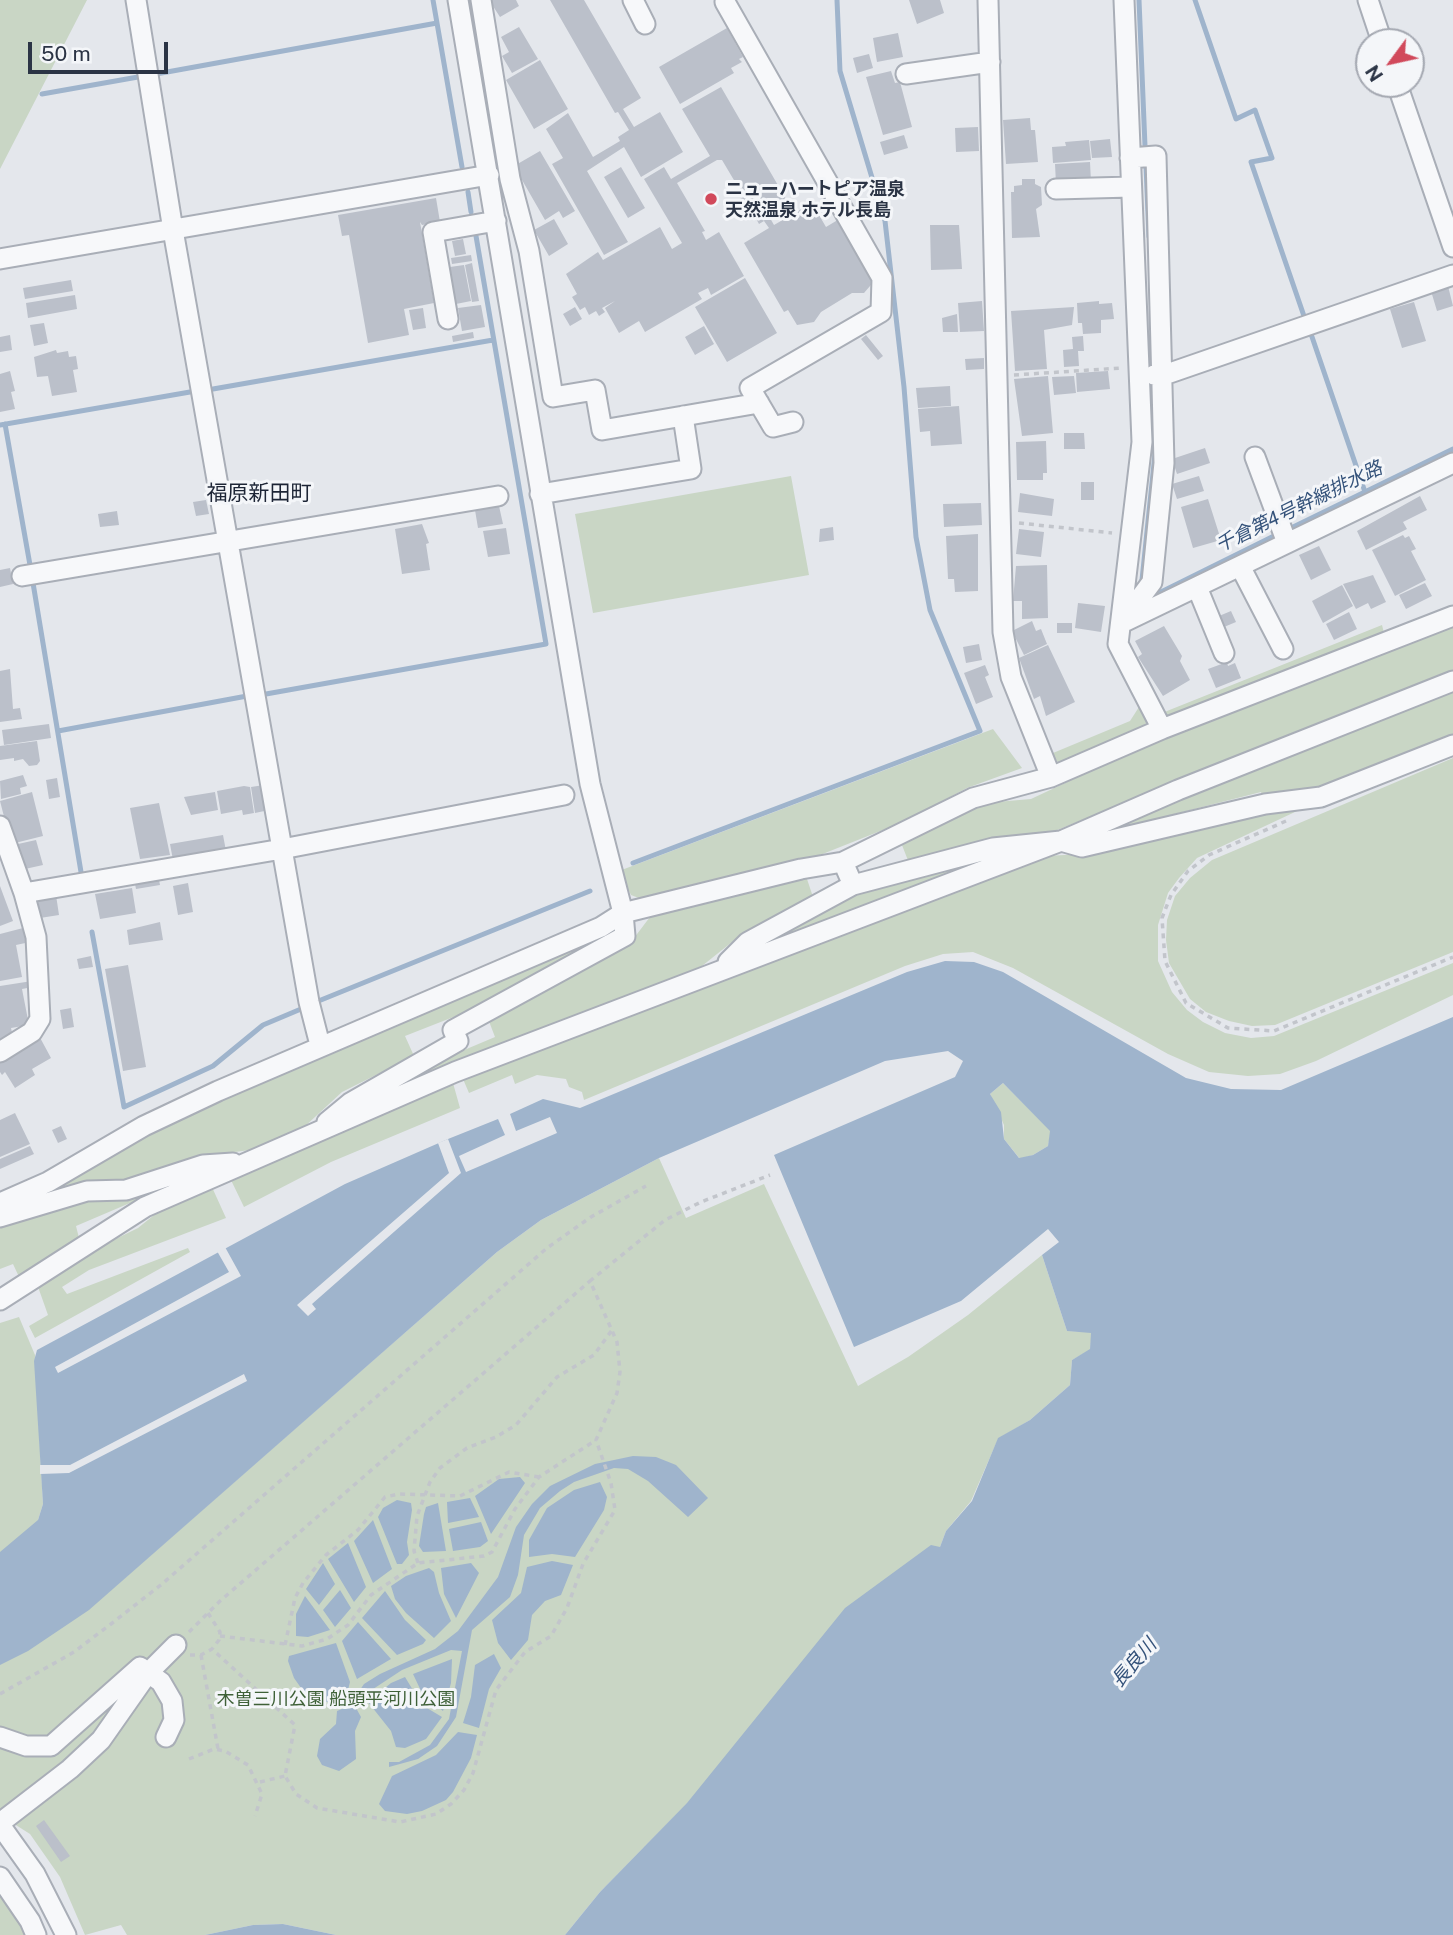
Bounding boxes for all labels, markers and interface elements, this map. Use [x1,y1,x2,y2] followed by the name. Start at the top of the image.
[32,28,172,72] scale bar
[1355,28,1425,98] north arrow
[41,41,91,66] text: 50 m
[1361,61,1387,86] text: N
[725,178,905,220] place label: ニューハートピア温泉 天然温泉 ホテル長島
[703,191,719,207] marker: ニューハートピア温泉 天然温泉 ホテル長島
[1212,457,1386,557] water label: 千倉第4号幹線排水路
[207,481,311,507] district label: 福原新田町
[1107,1634,1161,1692] water label: 長良川
[217,1688,455,1710] park label: 木曽三川公園 船頭平河川公園

